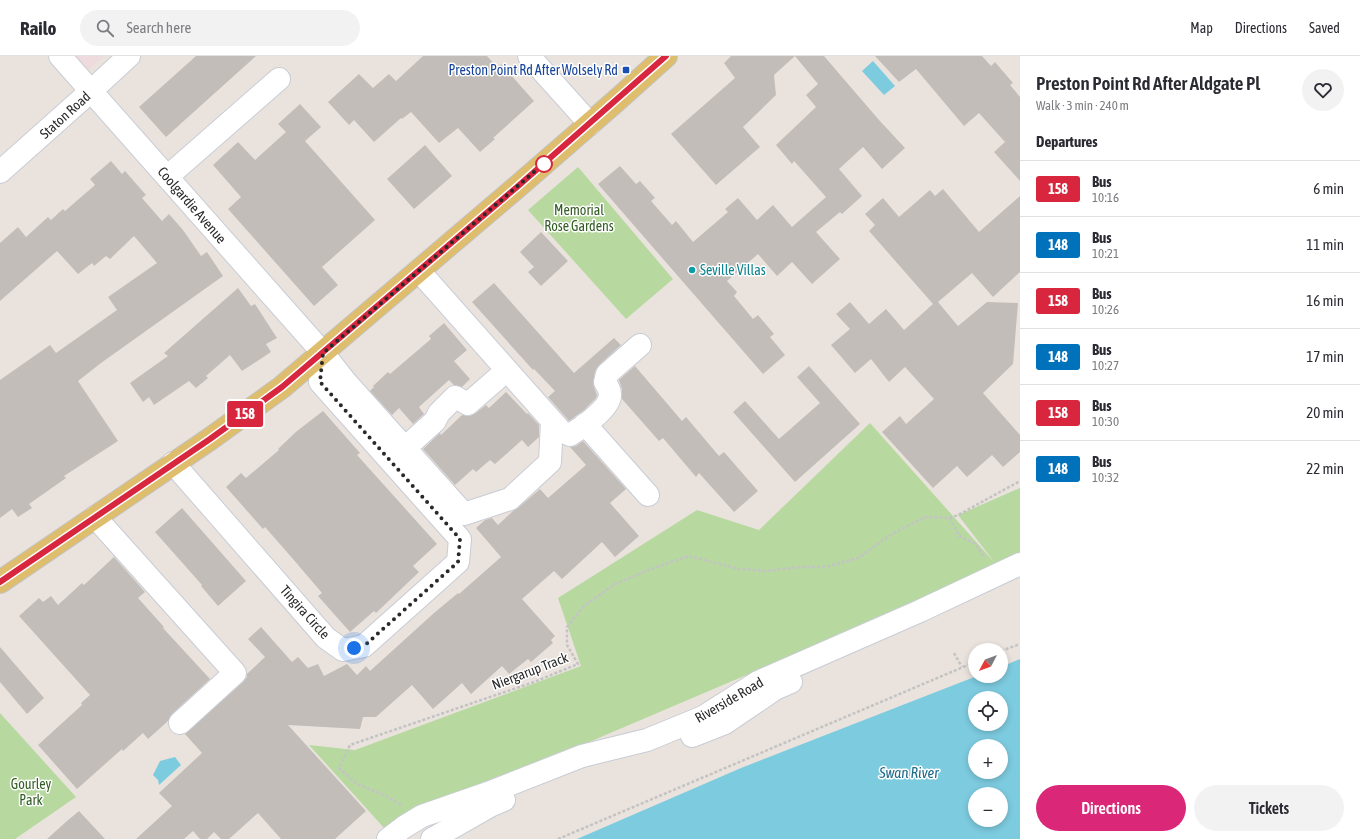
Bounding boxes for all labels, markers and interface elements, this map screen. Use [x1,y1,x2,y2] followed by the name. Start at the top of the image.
[80,10,360,46] search box
[20,17,56,39] text: Railo
[94,17,116,39] icon: search
[126,19,191,36] text: Search here
[1190,20,1213,36] text: Map
[1235,20,1287,36] text: Directions
[1309,20,1340,36] text: Saved
[448,62,618,78] place label: Preston Point Rd After Wolsely Rd
[621,65,631,75] marker: Preston Point Rd After Wolsely Rd
[1302,69,1344,111] button: heart
[1036,72,1260,94] text: Preston Point Rd After Aldgate Pl
[36,88,94,142] street label: Staton Road
[1036,98,1129,113] text: Walk · 3 min · 240 m
[1036,133,1098,150] text: Departures
[535,155,553,173] unlabelled marker
[154,163,230,247] street label: Coolgardie Avenue
[1092,173,1112,190] text: Bus
[1313,180,1344,197] text: 6 min
[1048,181,1068,197] text: 158
[1092,190,1119,205] text: 10:16
[544,202,614,234] park label: Memorial Rose Gardens
[1092,229,1112,246] text: Bus
[1306,236,1344,253] text: 11 min
[1048,237,1068,253] text: 148
[1092,246,1119,261] text: 10:21
[700,262,766,278] place label: Seville Villas
[687,265,697,275] marker: Seville Villas
[1092,285,1112,302] text: Bus
[1306,292,1344,309] text: 16 min
[1048,293,1068,309] text: 158
[1092,302,1119,317] text: 10:26
[1092,341,1112,358] text: Bus
[1306,348,1344,365] text: 17 min
[1048,349,1068,365] text: 148
[1092,358,1119,373] text: 10:27
[1092,397,1112,414] text: Bus
[222,401,268,427] line badge: 158
[1306,404,1344,421] text: 20 min
[1048,405,1068,421] text: 158
[235,406,255,422] text: 158
[1092,414,1119,429] text: 10:30
[1092,453,1112,470] text: Bus
[1306,460,1344,477] text: 22 min
[1048,461,1068,477] text: 148
[1092,470,1119,485] text: 10:32
[277,582,333,642] street label: Tingira Circle
[344,638,364,658] your location
[968,643,1008,683] north arrow
[968,643,1008,827] map controls
[490,649,570,693] street label: Niergarup Track
[692,674,766,726] street label: Riverside Road
[968,691,1008,731] button: locate
[968,739,1008,779] button: +
[878,764,939,781] water label: Swan River
[11,776,51,808] park label: Gourley Park
[1036,785,1186,831] button: Directions
[1194,785,1344,831] button: Tickets
[968,787,1008,827] button: −

